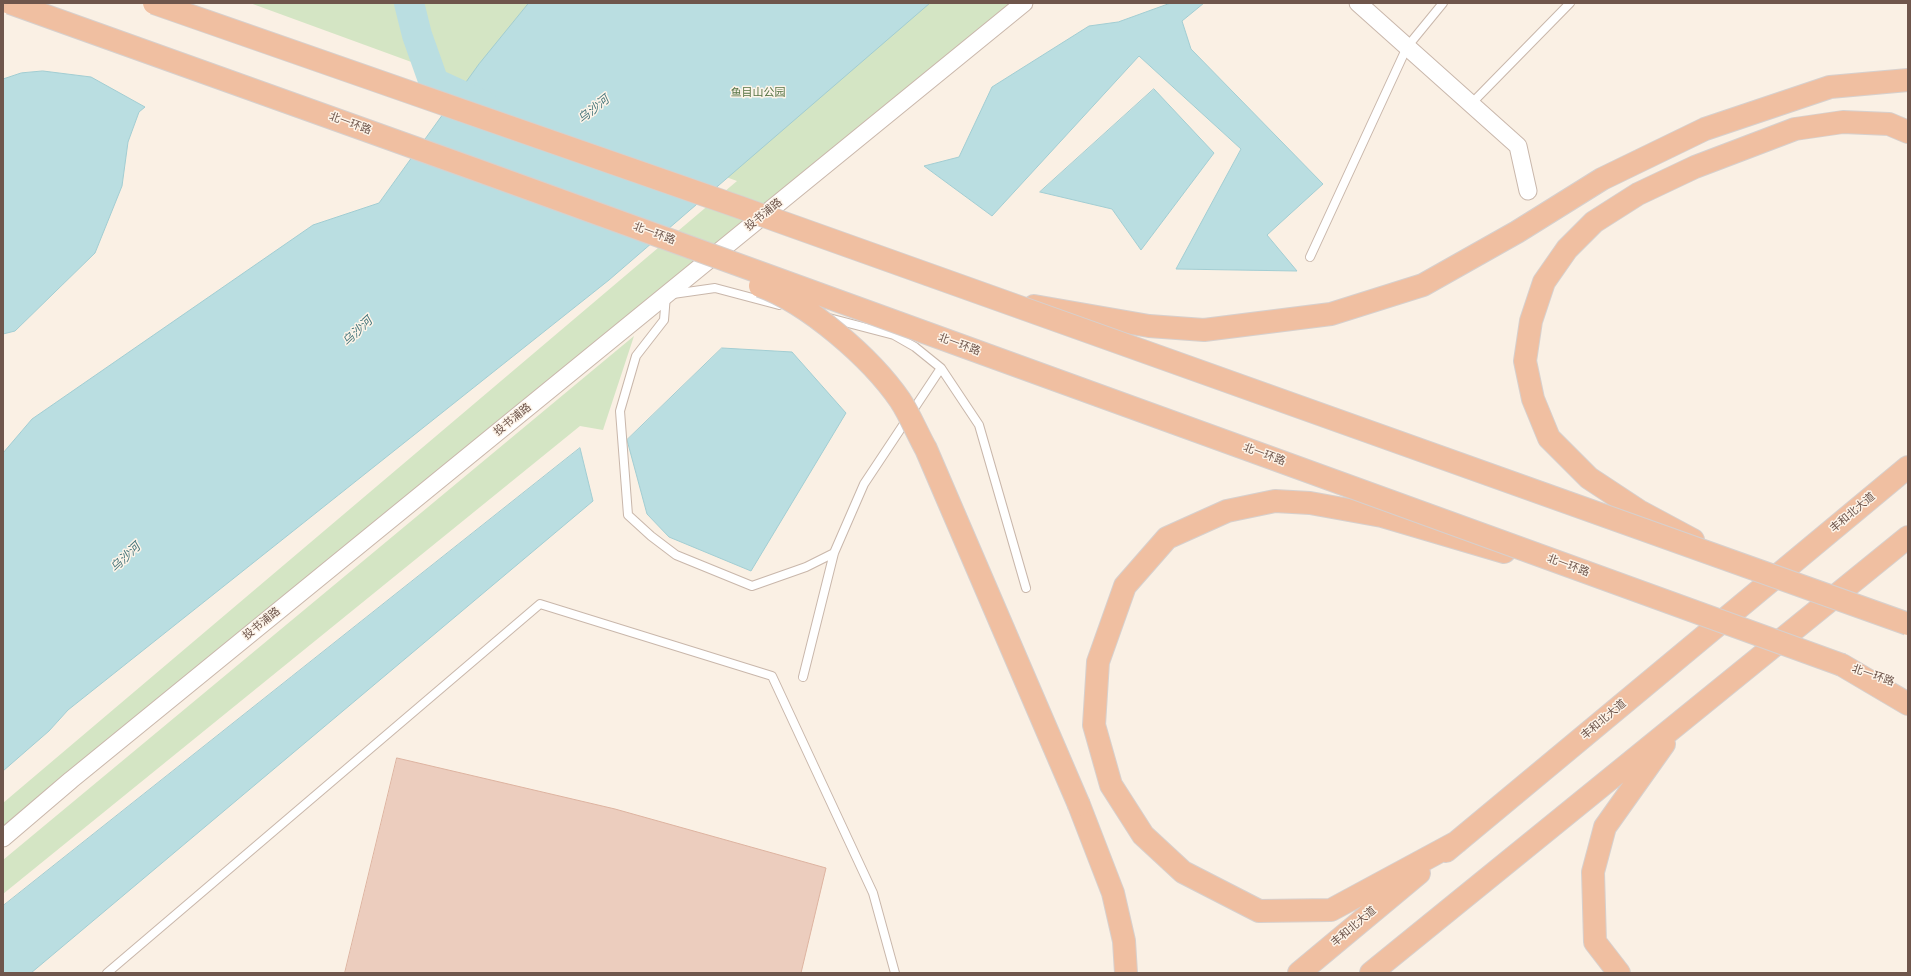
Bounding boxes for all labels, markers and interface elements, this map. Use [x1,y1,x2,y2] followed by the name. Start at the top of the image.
[731,86,785,100] park label: 鱼目山公园
[575,93,613,127] water label: 乌沙河
[327,110,373,138] street label: 北一环路
[743,196,785,234] street label: 投书浦路
[631,220,677,248] street label: 北一环路
[340,314,376,350] water label: 乌沙河
[936,331,982,359] street label: 北一环路
[492,401,534,439] street label: 投书浦路
[1241,441,1287,469] street label: 北一环路
[1828,490,1878,536] street label: 丰和北大道
[108,540,144,576] water label: 乌沙河
[1545,552,1591,580] street label: 北一环路
[241,605,283,643] street label: 投书浦路
[1850,663,1896,689] street label: 北一环路
[1579,697,1629,743] street label: 丰和北大道
[1329,904,1379,950] street label: 丰和北大道

